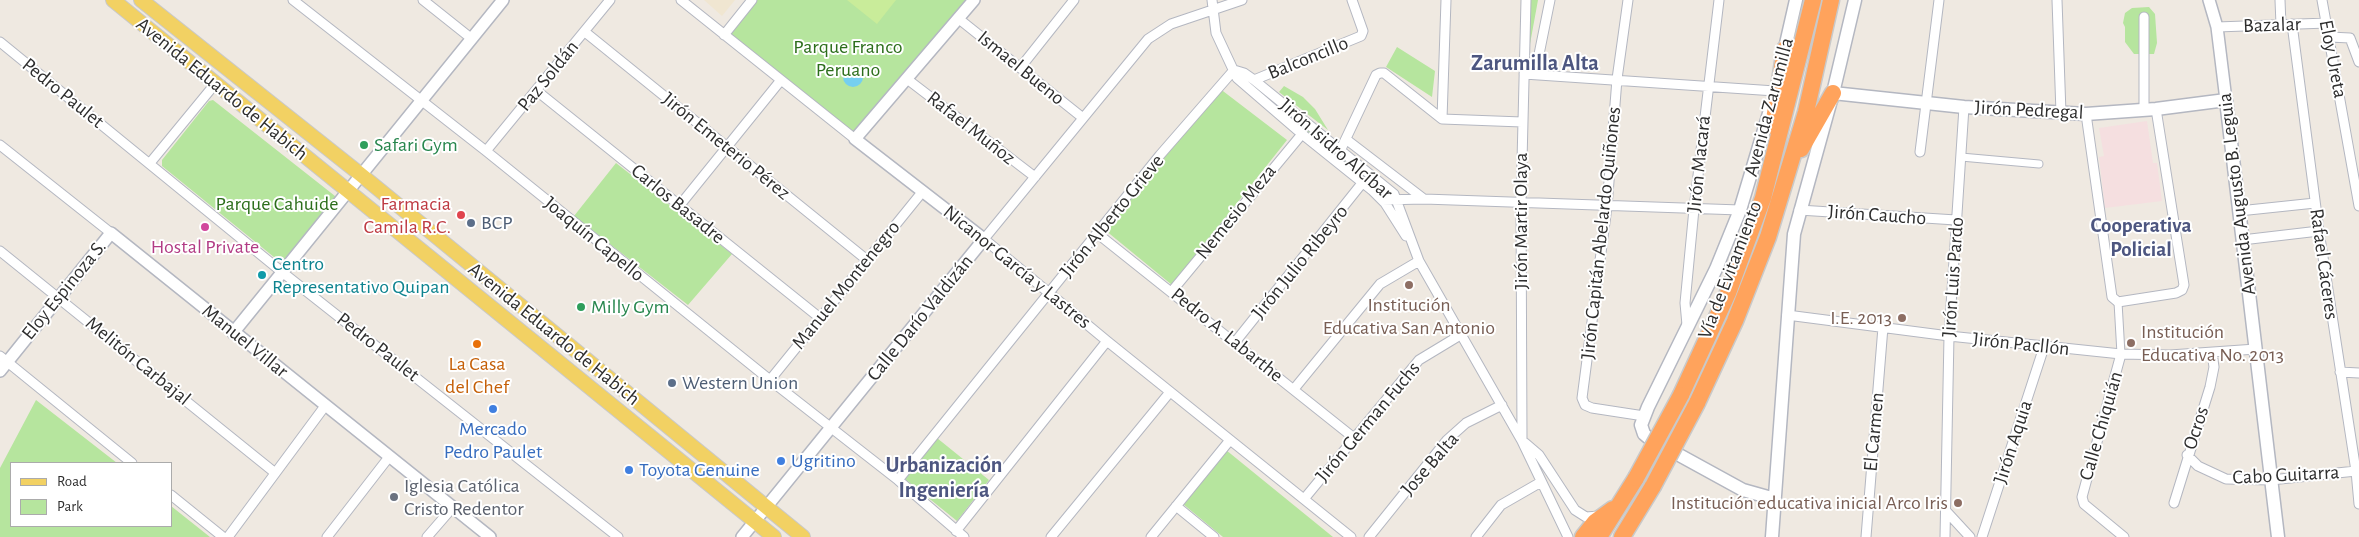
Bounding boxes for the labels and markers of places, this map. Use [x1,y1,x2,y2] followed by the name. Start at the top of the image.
[374,133,458,157] place label: Safari Gym
[358,139,370,151] marker: Safari Gym
[363,192,451,239] place label: Farmacia Camila R.C.
[455,209,467,221] marker: Farmacia Camila R.C.
[481,211,513,235] place label: BCP
[465,217,477,229] marker: BCP
[199,221,211,233] marker: Hostal Private
[151,235,259,259] place label: Hostal Private
[272,252,450,299] place label: Centro Representativo Quipan
[256,269,268,281] marker: Centro Representativo Quipan
[1403,279,1415,291] marker: Institución Educativa San Antonio
[1323,293,1495,340] place label: Institución Educativa San Antonio
[591,295,669,319] place label: Milly Gym
[575,301,587,313] marker: Milly Gym
[1830,306,1892,330] place label: I.E. 2013
[1896,312,1908,324] marker: I.E. 2013
[2141,320,2284,367] place label: Institución Educativa No. 2013
[2125,337,2137,349] marker: Institución Educativa No. 2013
[471,338,483,350] marker: La Casa del Chef
[445,352,509,399] place label: La Casa del Chef
[682,371,798,395] place label: Western Union
[666,377,678,389] marker: Western Union
[487,403,499,415] marker: Mercado Pedro Paulet
[444,417,542,464] place label: Mercado Pedro Paulet
[791,449,856,473] place label: Ugritino
[775,455,787,467] marker: Ugritino
[639,458,760,482] place label: Toyota Genuine
[623,464,635,476] marker: Toyota Genuine
[404,474,524,521] place label: Iglesia Católica Cristo Redentor
[388,491,400,503] marker: Iglesia Católica Cristo Redentor
[1671,491,1948,515] place label: Institución educativa inicial Arco Iris
[1952,497,1964,509] marker: Institución educativa inicial Arco Iris

